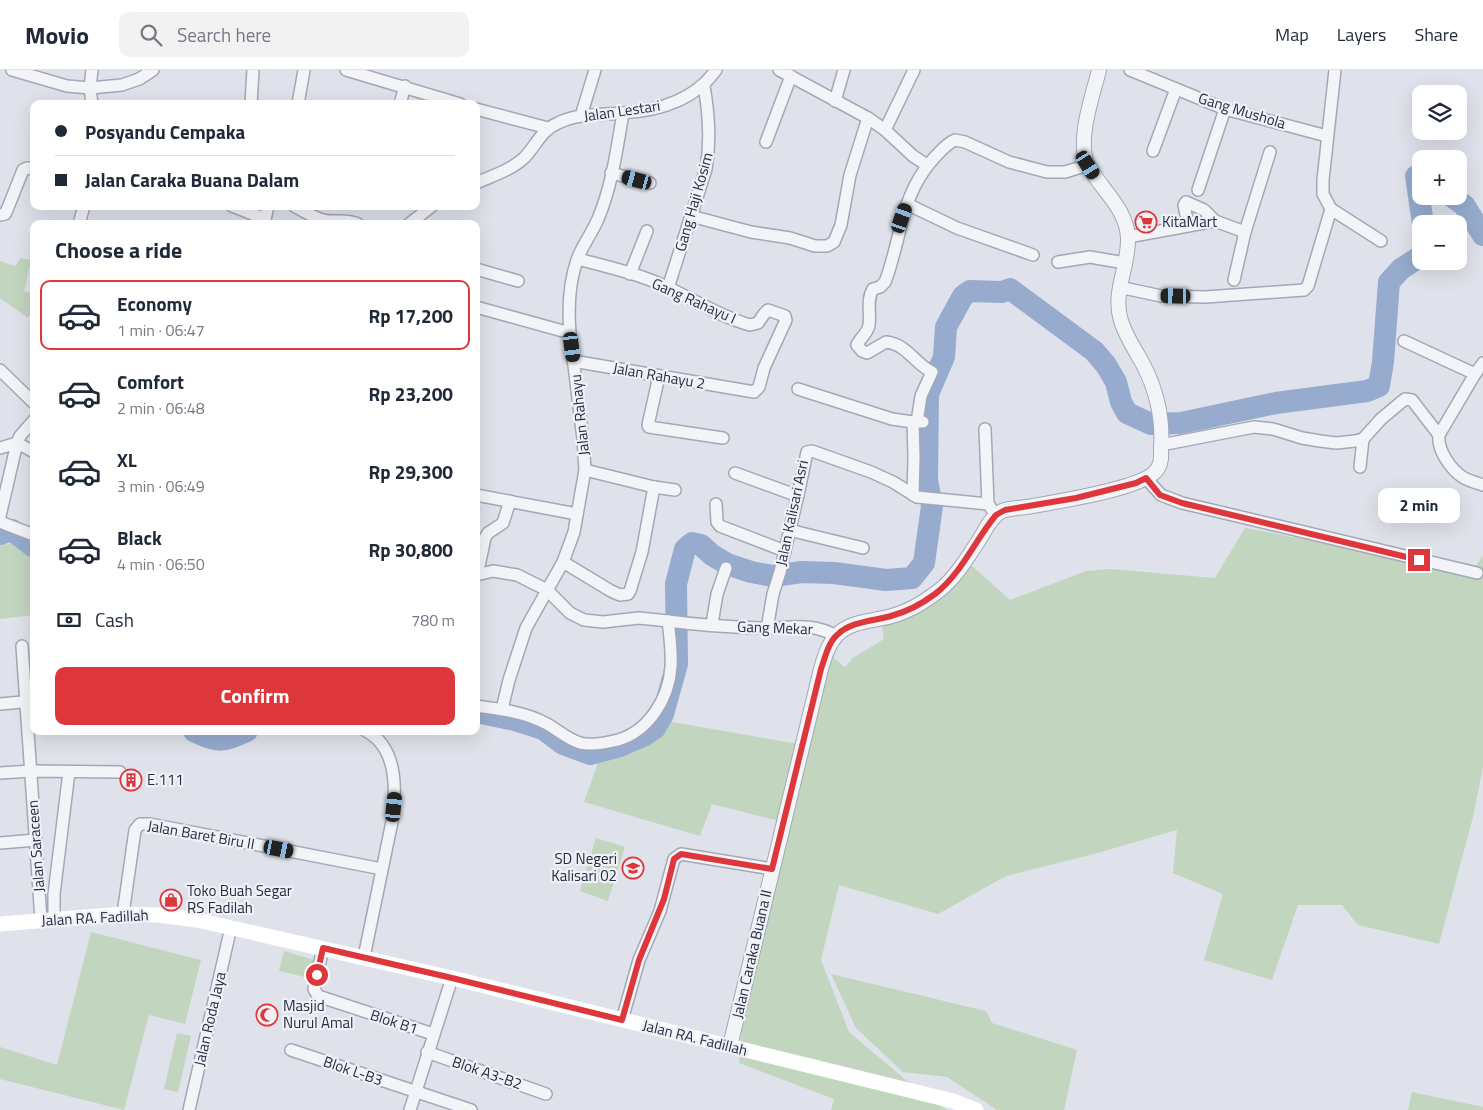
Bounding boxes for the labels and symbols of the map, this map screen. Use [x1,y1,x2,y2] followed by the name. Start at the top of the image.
[1196,86,1289,135] street label: Gang Mushola
[582,94,662,127] street label: Jalan Lestari
[1073,148,1102,182] car
[668,149,719,254] street label: Gang Haji Kosim
[620,169,653,191] car
[890,201,913,235] car
[1134,210,1158,234] supermarket icon: KitaMart
[1162,210,1218,233] place label: KitaMart
[648,272,740,329] street label: Gang Rahayu I
[1160,288,1191,304] car
[562,331,581,363] car
[611,356,707,395] street label: Jalan Rahayu 2
[564,373,595,457] street label: Jalan Rahayu
[769,458,814,568] street label: Jalan Kalisari Asri
[1378,488,1460,522] callout: 2 min
[1408,549,1430,571] route end
[737,615,813,640] street label: Gang Mekar
[119,768,143,792] building icon: E.111
[147,768,184,791] place label: E.111
[384,791,403,823] car
[21,799,50,893] street label: Jalan Saraceen
[146,814,256,855] street label: Jalan Baret Biru II
[262,839,295,859] car
[551,847,617,887] place label: SD Negeri Kalisari 02
[621,856,645,880] school or university icon: SD Negeri Kalisari 02
[187,879,292,919] place label: Toko Buah Segar RS Fadilah
[726,887,778,1021] street label: Jalan Caraka Buana II
[159,888,183,912] shop icon: Toko Buah Segar RS Fadilah
[41,903,149,932] street label: Jalan RA. Fadillah
[306,964,328,986] route start
[187,969,232,1068] street label: Jalan Roda Jaya
[283,994,354,1034] place label: Masjid Nurul Amal
[255,1003,279,1027] mosque icon: Masjid Nurul Amal
[367,1003,421,1040] street label: Blok B1
[640,1013,750,1062] street label: Jalan RA. Fadillah
[320,1050,386,1091] street label: Blok L-B3
[449,1050,525,1095] street label: Blok A3-B2

